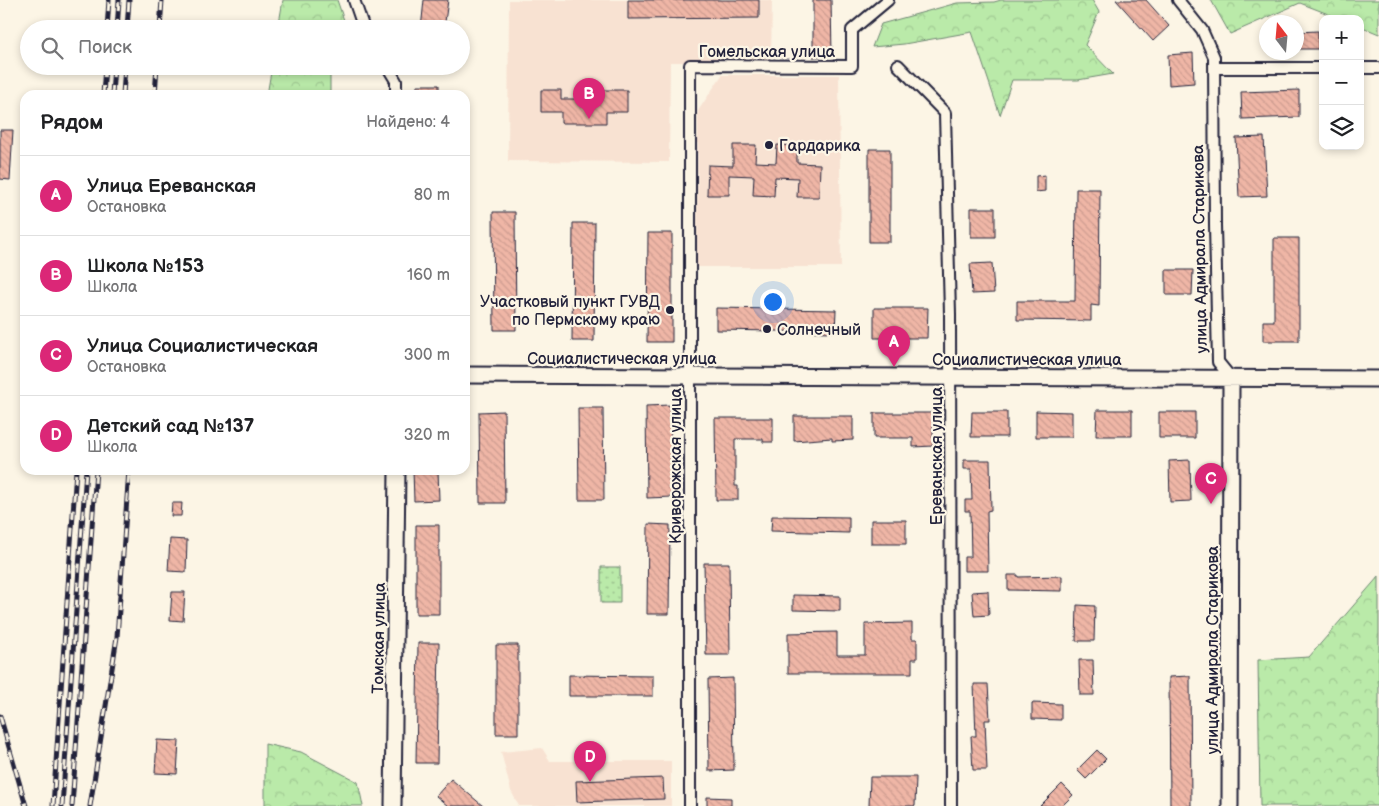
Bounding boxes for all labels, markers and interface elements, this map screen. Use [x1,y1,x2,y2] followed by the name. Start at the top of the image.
[1259,15,1304,60] north arrow
[1319,15,1364,150] map controls
[1319,15,1364,60] button: +
[20,20,470,75] search box
[38,34,66,62] icon: search
[78,36,132,59] text: Поиск
[699,43,836,62] street label: Гомельская улица
[1319,60,1364,105] button: −
[573,78,605,119] pin: B
[1319,105,1364,150] button: layers
[40,110,103,135] text: Рядом
[366,113,450,132] text: Найдено: 4
[779,137,861,156] place label: Гардарика
[763,139,775,151] marker: Гардарика
[1189,144,1212,353] street label: улица Адмирала Старикова
[87,175,256,198] text: Улица Ереванская
[51,186,61,205] text: A
[414,186,450,205] text: 80 m
[87,198,166,217] text: Остановка
[87,255,204,278] text: Школа №153
[50,266,62,285] text: B
[407,266,450,285] text: 160 m
[87,278,137,297] text: Школа
[760,289,786,315] your location
[480,293,660,330] place label: Участковый пункт ГУВД по Пермскому краю
[664,304,676,316] marker: Участковый пункт ГУВД по Пермскому краю
[777,321,861,340] place label: Солнечный
[761,323,773,335] marker: Солнечный
[878,326,910,367] pin: A
[87,335,318,358] text: Улица Социалистическая
[50,346,62,365] text: C
[404,346,450,365] text: 300 m
[527,350,717,369] street label: Социалистическая улица
[932,351,1122,370] street label: Социалистическая улица
[87,358,166,377] text: Остановка
[928,386,947,525] street label: Ереванская улица
[667,387,686,544] street label: Криворожская улица
[87,415,254,438] text: Детский сад №137
[50,426,62,445] text: D
[404,426,450,445] text: 320 m
[87,438,137,457] text: Школа
[1195,463,1227,504] pin: C
[1204,545,1223,754] street label: улица Адмирала Старикова
[369,582,390,694] street label: Томская улица
[574,741,606,782] pin: D

